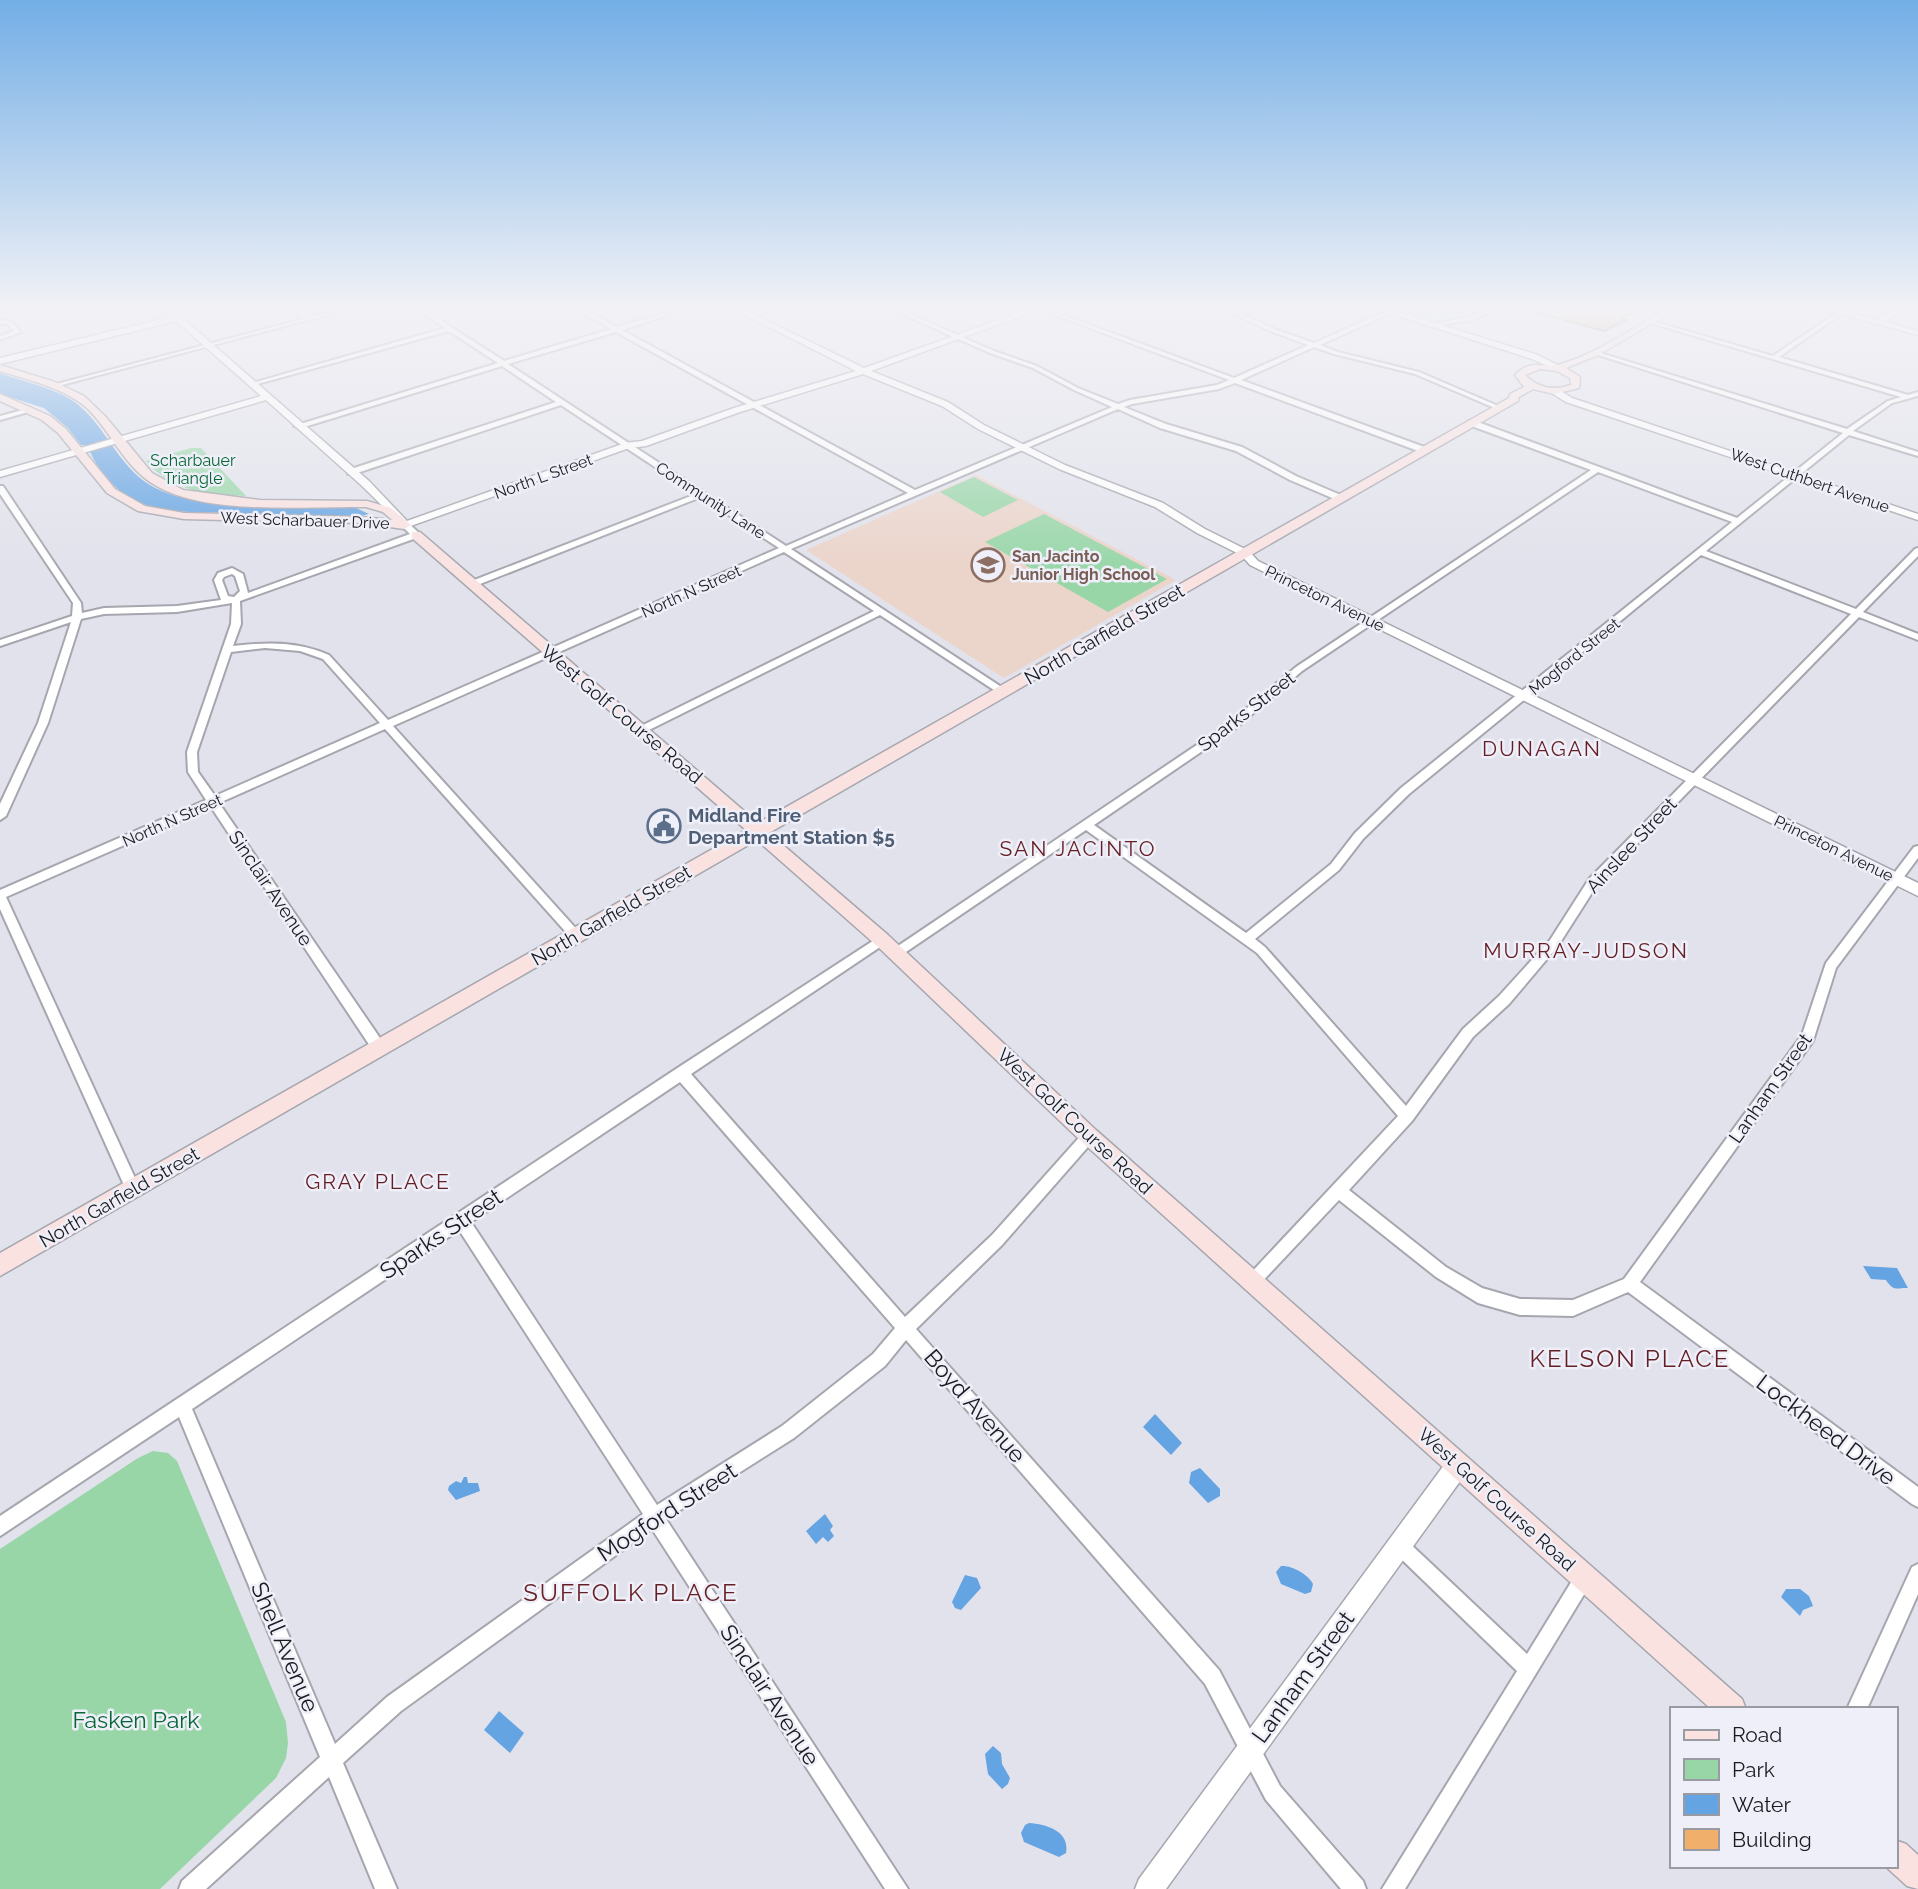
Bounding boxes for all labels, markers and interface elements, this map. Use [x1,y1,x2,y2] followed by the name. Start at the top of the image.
[1728,444,1892,517] street label: West Cuthbert Avenue
[491,450,596,503] street label: North L Street
[150,451,236,488] park label: Scharbauer Triangle
[652,458,769,543] street label: Community Lane
[220,508,390,533] street label: West Scharbauer Drive
[969,546,1007,584] school or university icon: San Jacinto Junior High School
[1012,547,1156,584] place label: San Jacinto Junior High School
[639,561,744,622] street label: North N Street
[1262,561,1387,636] street label: Princeton Avenue
[1020,579,1188,689] street label: North Garfield Street
[1525,613,1624,699] street label: Mogford Street
[537,640,707,788] street label: West Golf Course Road
[1193,666,1299,756] street label: Sparks Street
[1482,736,1602,761] district label: DUNAGAN
[120,790,225,851] street label: North N Street
[1581,792,1681,897] street label: Ainslee Street
[688,804,895,848] place label: Midland Fire Department Station $5
[645,807,683,845] public building icon: Midland Fire Department Station $5
[1771,811,1896,886] street label: Princeton Avenue
[224,826,318,950] street label: Sinclair Avenue
[1000,836,1156,861] district label: SAN JACINTO
[527,860,695,970] street label: North Garfield Street
[1483,938,1689,963] district label: MURRAY-JUDSON
[1724,1028,1816,1147] street label: Lanham Street
[993,1043,1157,1199] street label: West Golf Course Road
[35,1142,203,1252] street label: North Garfield Street
[305,1169,451,1194] district label: GRAY PLACE
[374,1183,507,1284] street label: Sparks Street
[919,1344,1032,1468] street label: Boyd Avenue
[1530,1344,1730,1373] district label: KELSON PLACE
[1751,1369,1901,1491] street label: Lockheed Drive
[1414,1423,1580,1575] street label: West Golf Course Road
[592,1456,742,1567] street label: Mogford Street
[246,1578,325,1716] street label: Shell Avenue
[523,1578,739,1607] district label: SUFFOLK PLACE
[1246,1605,1360,1748] street label: Lanham Street
[715,1619,826,1770] street label: Sinclair Avenue
[72,1706,200,1733] park label: Fasken Park
[1670,1707,1897,1868] legend
[1732,1722,1782,1747] text: Road
[1732,1757,1775,1782] text: Park
[1732,1792,1791,1817] text: Water
[1732,1827,1812,1852] text: Building

